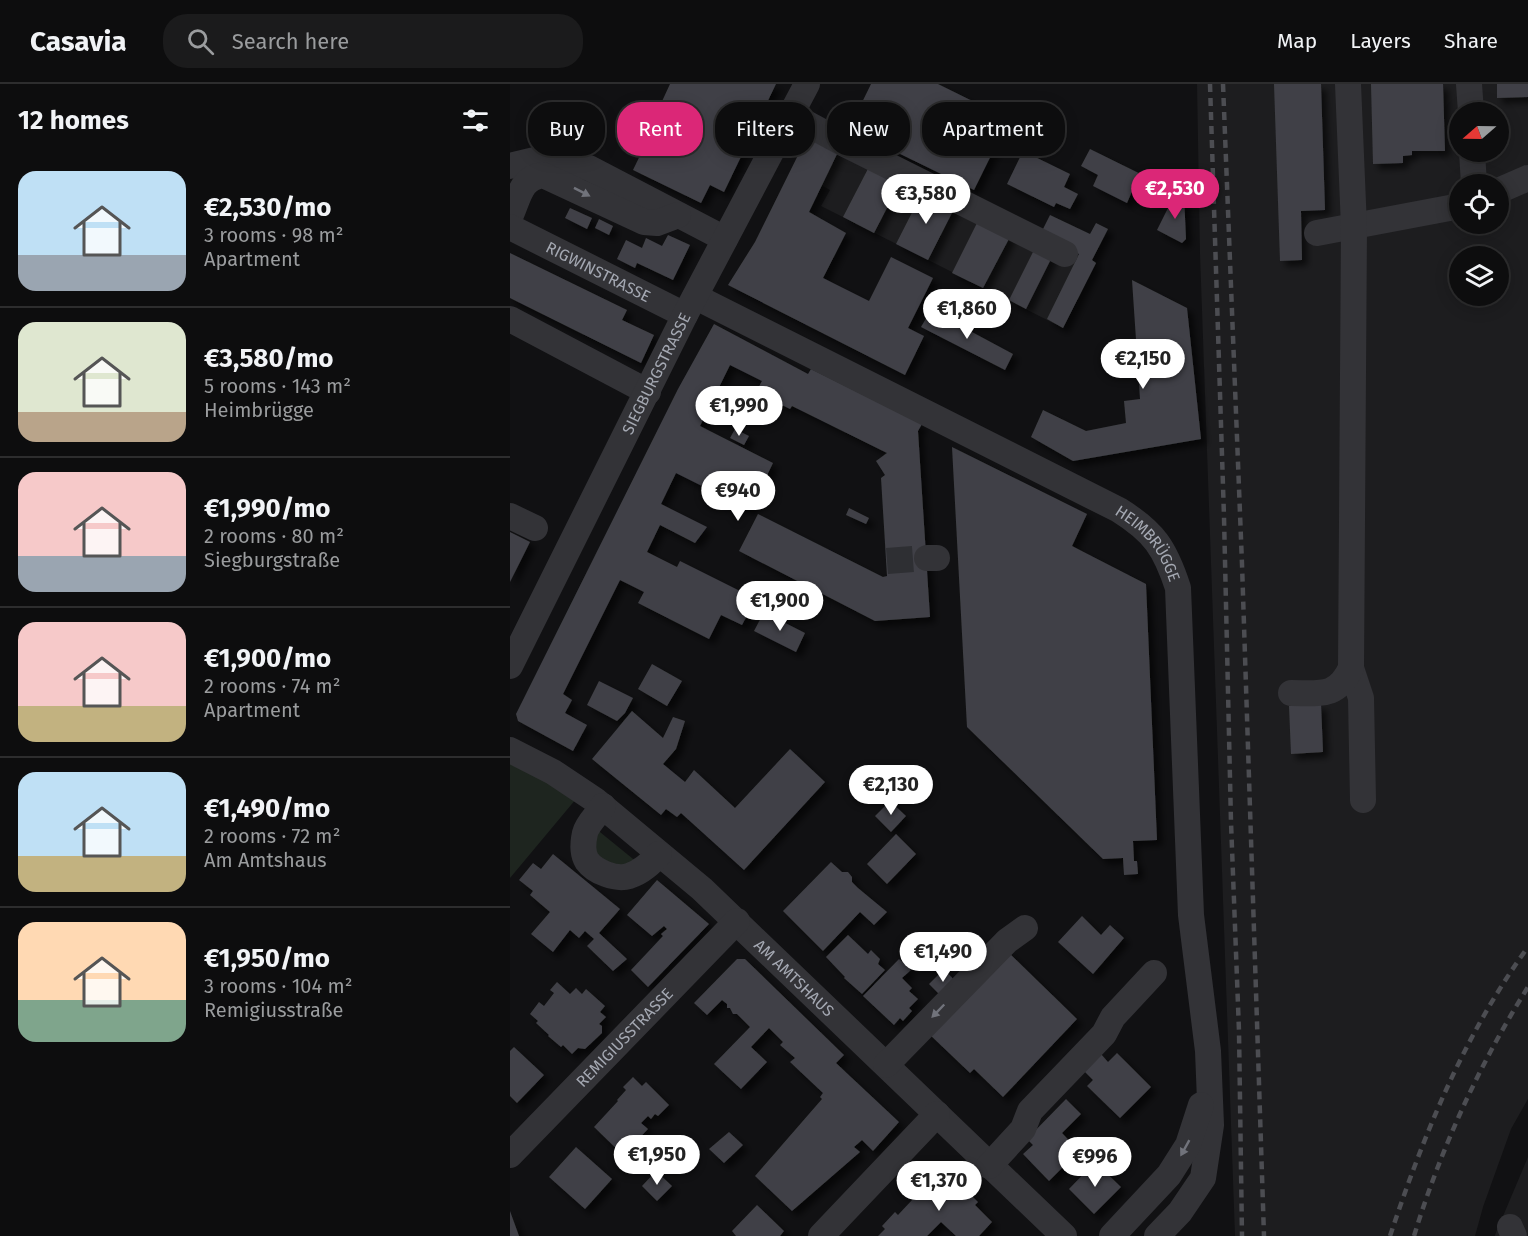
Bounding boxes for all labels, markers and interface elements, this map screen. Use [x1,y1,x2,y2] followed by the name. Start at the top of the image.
[163,14,583,68] search box
[30,25,127,58] text: Casavia
[184,25,217,58] icon: search
[232,28,349,55] text: Search here
[1277,28,1317,54] text: Map
[1350,28,1411,54] text: Layers
[1444,28,1498,54] text: Share
[528,102,605,156] chip: Buy
[617,102,703,156] chip: Rent
[715,102,815,156] chip: Filters
[827,102,910,156] chip: New
[922,102,1065,156] chip: Apartment
[1449,102,1509,162] north arrow
[1449,102,1509,306] map controls
[459,104,492,137] icon: filters
[18,105,129,136] text: 12 homes
[1126,169,1224,220] pin: €2,530
[877,174,975,225] pin: €3,580
[1449,174,1509,234] button: locate
[1145,176,1205,200] text: €2,530
[895,181,957,205] text: €3,580
[573,187,590,197] one-way arrow
[204,192,331,223] text: €2,530/mo
[66,195,138,267] icon: home
[204,223,344,247] text: 3 rooms · 98 m²
[543,238,654,306] street label: RIGWINSTRASSE
[1449,246,1509,306] button: layers
[204,247,300,271] text: Apartment
[918,289,1016,340] pin: €1,860
[937,296,997,320] text: €1,860
[618,310,695,437] street label: SIEGBURGSTRASSE
[1094,339,1192,390] pin: €2,150
[204,343,334,374] text: €3,580/mo
[66,346,138,418] icon: home
[1115,346,1171,370] text: €2,150
[204,374,351,398] text: 5 rooms · 143 m²
[690,386,788,437] pin: €1,990
[710,393,768,417] text: €1,990
[204,398,314,422] text: Heimbrügge
[702,471,774,522] pin: €940
[715,478,761,502] text: €940
[204,493,331,524] text: €1,990/mo
[66,496,138,568] icon: home
[1112,501,1184,584] street label: HEIMBRÜGGE
[204,524,344,548] text: 2 rooms · 80 m²
[204,548,340,572] text: Siegburgstraße
[731,581,829,632] pin: €1,900
[750,588,810,612] text: €1,900
[204,643,331,674] text: €1,900/mo
[66,646,138,718] icon: home
[204,674,341,698] text: 2 rooms · 74 m²
[204,698,300,722] text: Apartment
[842,765,940,816] pin: €2,130
[863,772,919,796] text: €2,130
[204,793,330,824] text: €1,490/mo
[66,796,138,868] icon: home
[204,824,340,848] text: 2 rooms · 72 m²
[204,848,327,872] text: Am Amtshaus
[894,932,992,983] pin: €1,490
[750,935,838,1021] street label: AM AMTSHAUS
[914,939,972,963] text: €1,490
[204,943,330,974] text: €1,950/mo
[66,946,138,1018] icon: home
[204,974,352,998] text: 3 rooms · 104 m²
[572,984,677,1091] street label: REMIGIUSSTRASSE
[204,998,344,1022] text: Remigiusstraße
[931,1004,945,1018] one-way arrow
[608,1135,706,1186] pin: €1,950
[1059,1137,1131,1188] pin: €996
[1180,1140,1190,1157] one-way arrow
[628,1142,686,1166] text: €1,950
[1072,1144,1118,1168] text: €996
[890,1161,988,1212] pin: €1,370
[911,1168,967,1192] text: €1,370

